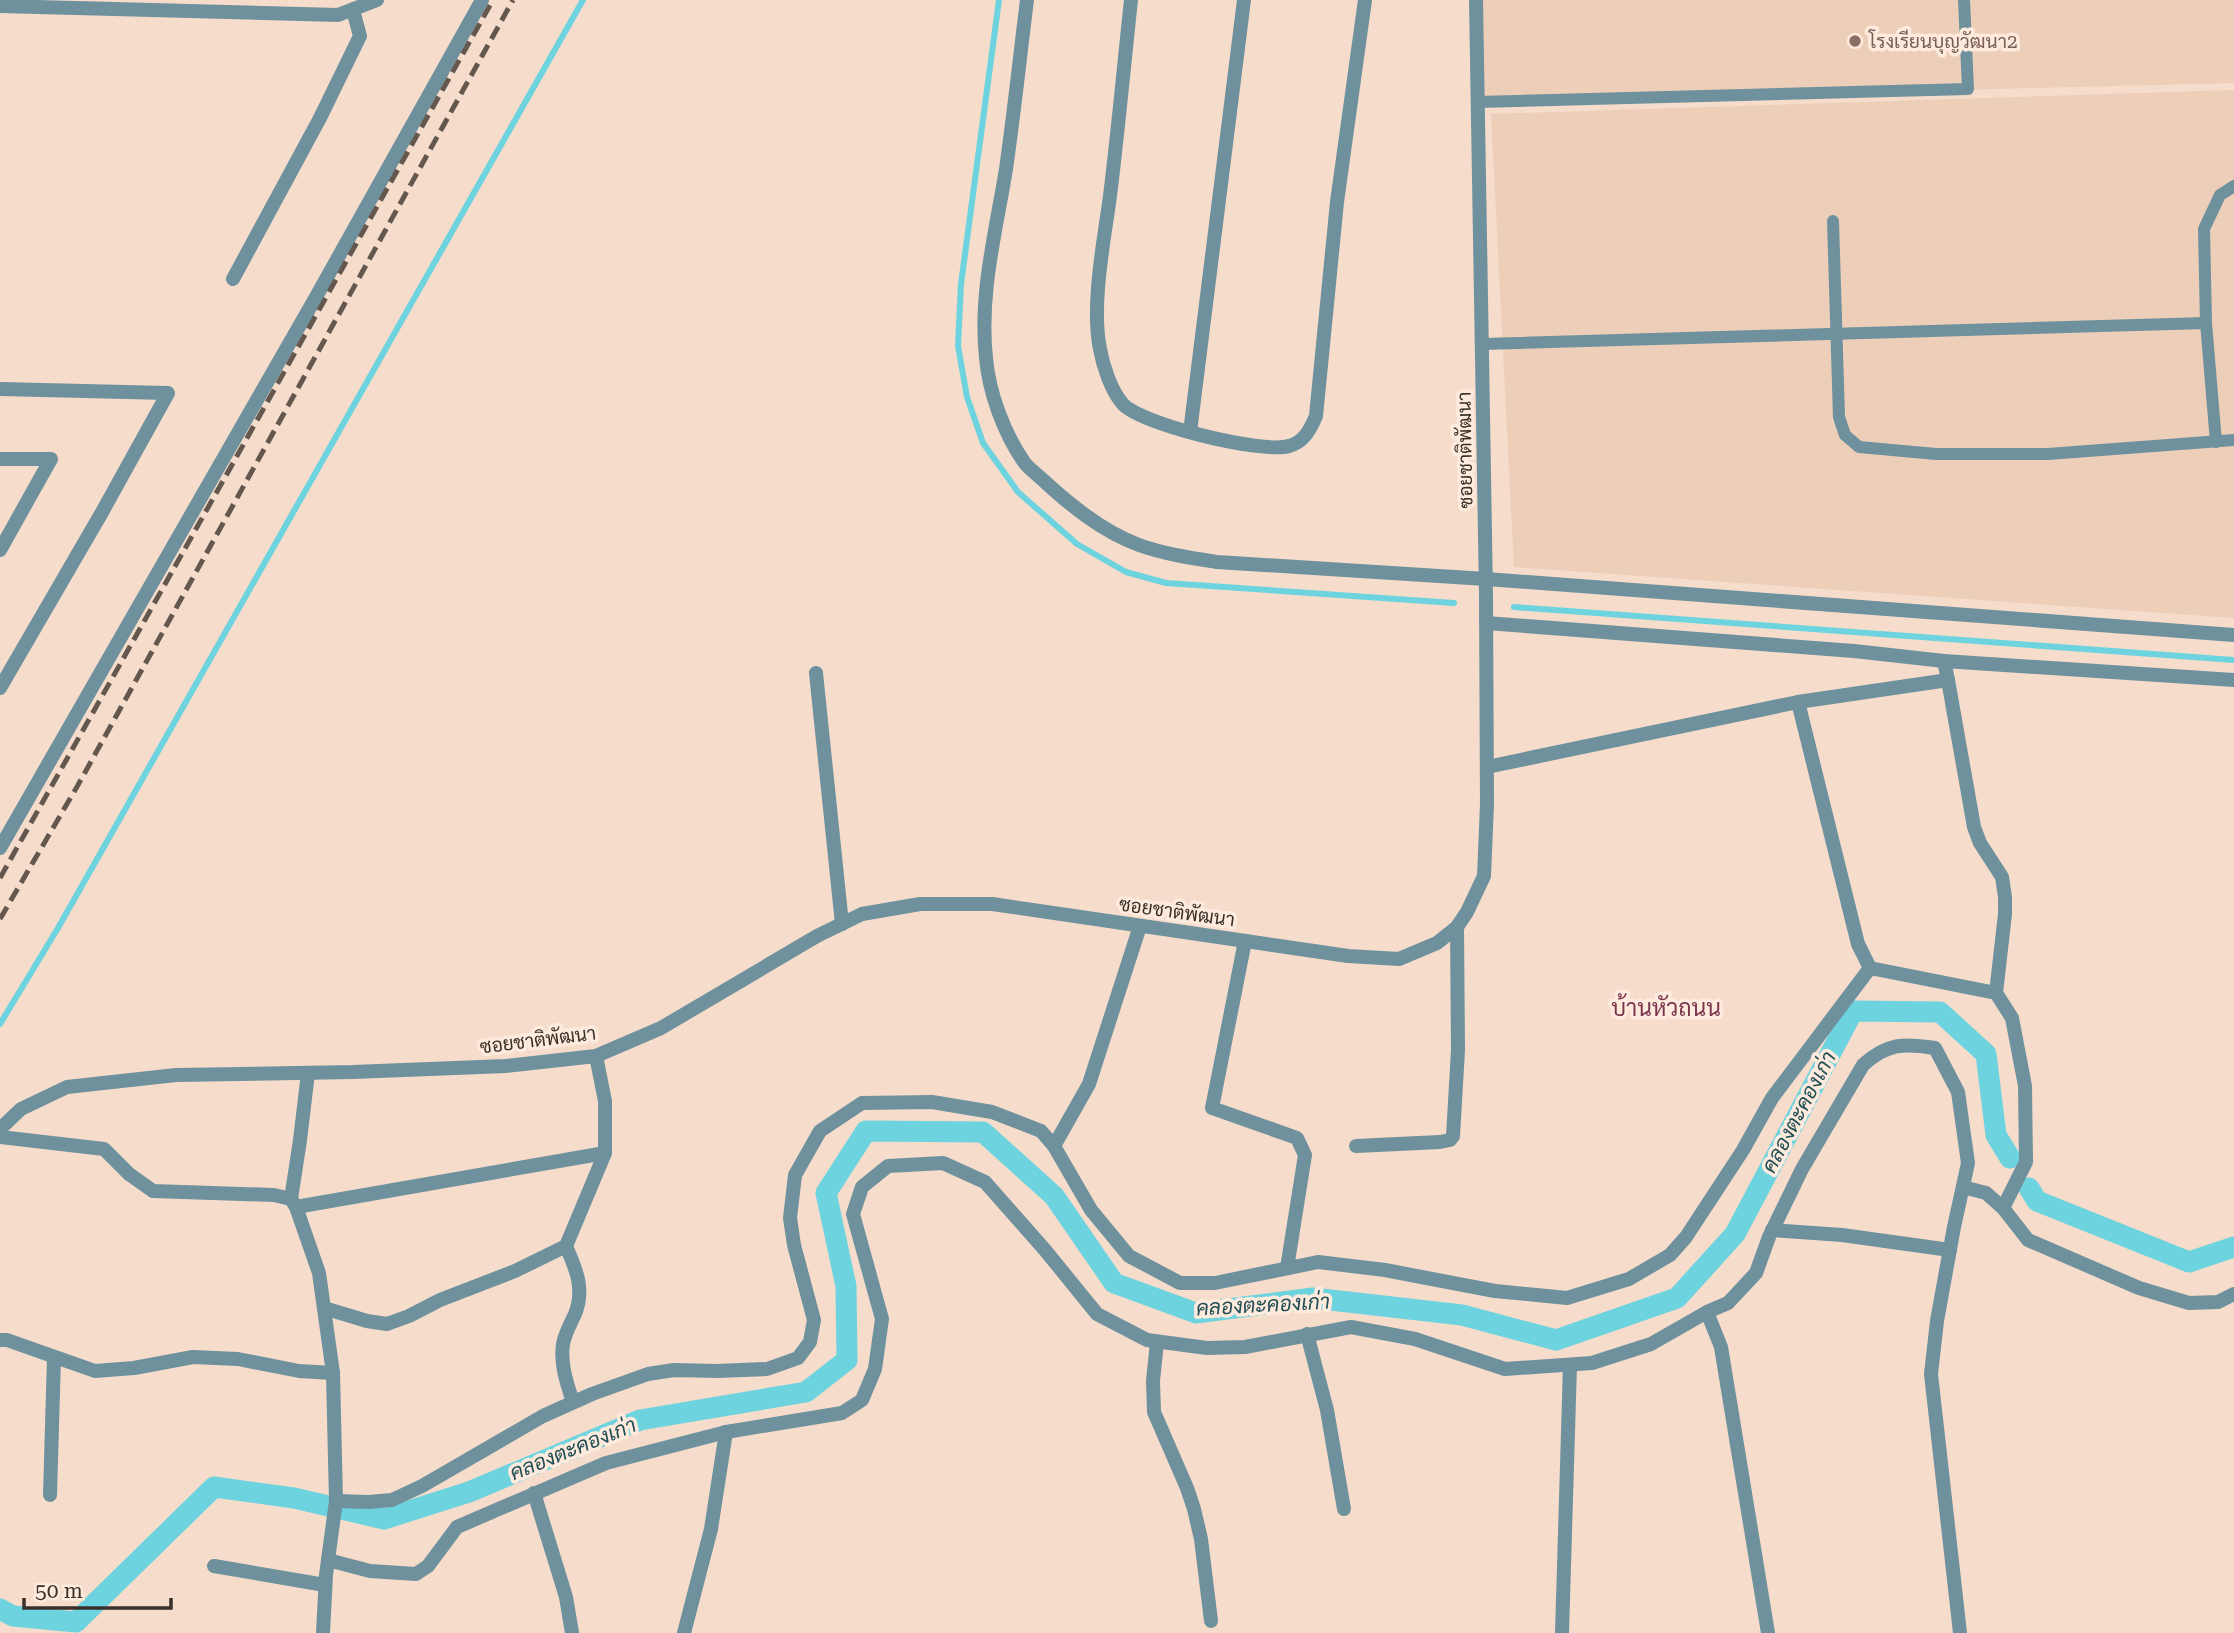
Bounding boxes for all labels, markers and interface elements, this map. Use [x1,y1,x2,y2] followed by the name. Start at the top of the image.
[1868,29,2018,54] place label: โรงเรียนบุญวัฒนา2
[1847,33,1863,49] marker: โรงเรียนบุญวัฒนา2
[1452,391,1478,509] street label: ซอยชาติพัฒนา
[1118,892,1236,932] street label: ซอยชาติพัฒนา
[1611,993,1721,1022] district label: บ้านหัวถนน
[479,1021,597,1059] street label: ซอยชาติพัฒนา
[1757,1047,1841,1177] water label: คลองตะคองเก่า
[1195,1290,1331,1320] water label: คลองตะคองเก่า
[506,1413,640,1485] water label: คลองตะคองเก่า
[24,1566,172,1610] scale bar
[35,1579,83,1603] text: 50 m

